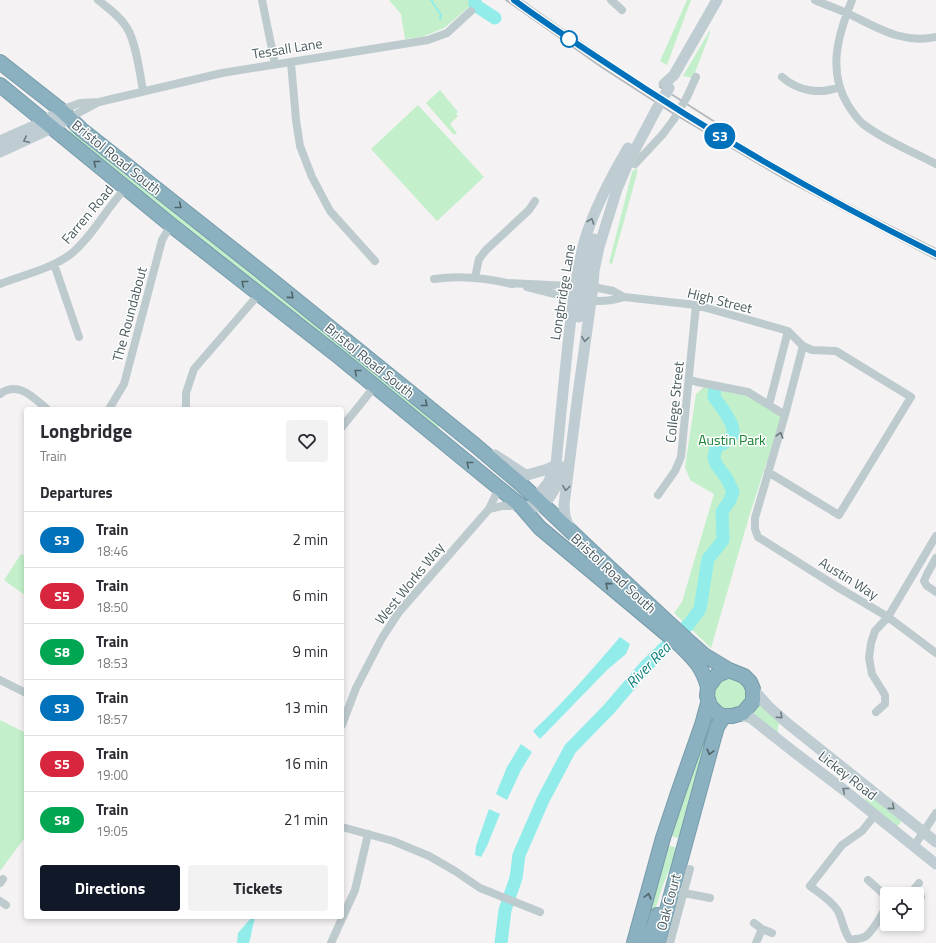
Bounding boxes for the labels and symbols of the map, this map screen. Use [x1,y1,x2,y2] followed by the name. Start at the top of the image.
[560,30,578,48] unlabelled marker
[250,32,324,64] street label: Tessall Lane
[68,114,166,200] street label: Bristol Road South
[702,123,738,149] line badge: S3
[22,135,30,143] one-way arrow
[93,161,100,168] one-way arrow
[56,180,118,248] street label: Farren Road
[174,202,181,209] one-way arrow
[587,218,595,225] one-way arrow
[544,242,580,342] street label: Longbridge Lane
[106,264,152,364] street label: The Roundabout
[242,280,249,287] one-way arrow
[685,282,755,318] street label: High Street
[286,291,294,298] one-way arrow
[321,317,419,403] street label: Bristol Road South
[581,336,590,342] one-way arrow
[659,360,689,444] street label: College Street
[355,370,362,377] one-way arrow
[421,399,428,406] one-way arrow
[698,429,766,450] park label: Austin Park
[775,432,784,439] one-way arrow
[466,461,473,468] one-way arrow
[562,485,571,491] one-way arrow
[567,528,661,618] street label: Bristol Road South
[369,537,449,629] street label: West Works Way
[815,551,883,605] street label: Austin Way
[605,582,613,589] one-way arrow
[620,636,677,693] water label: River Rea
[776,712,783,719] one-way arrow
[814,745,882,805] street label: Lickey Road
[706,749,714,755] one-way arrow
[842,788,849,795] one-way arrow
[888,803,895,810] one-way arrow
[650,871,686,933] street label: Oak Court
[643,892,652,899] one-way arrow

